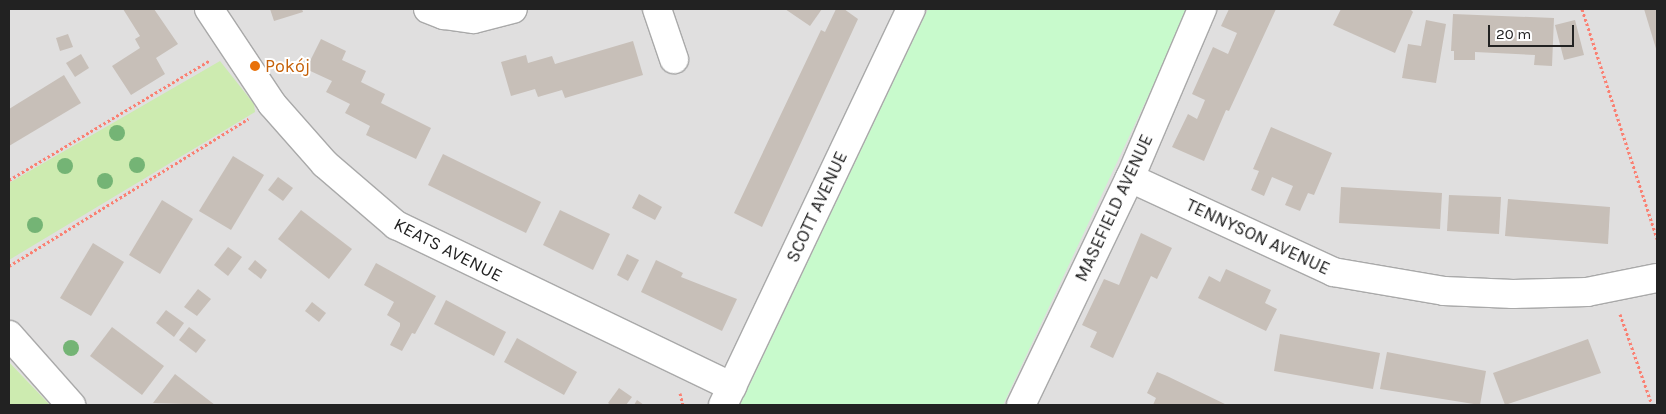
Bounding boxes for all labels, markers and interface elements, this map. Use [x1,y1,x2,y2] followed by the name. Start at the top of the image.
[1491,15,1577,47] scale bar
[1496,25,1531,43] text: 20 m
[265,55,310,77] place label: Pokój
[249,60,261,72] marker: Pokój
[1070,131,1158,285] street label: MASEFIELD AVENUE
[782,148,852,266] street label: SCOTT AVENUE
[1183,194,1333,280] street label: TENNYSON AVENUE
[390,213,506,287] street label: KEATS AVENUE

